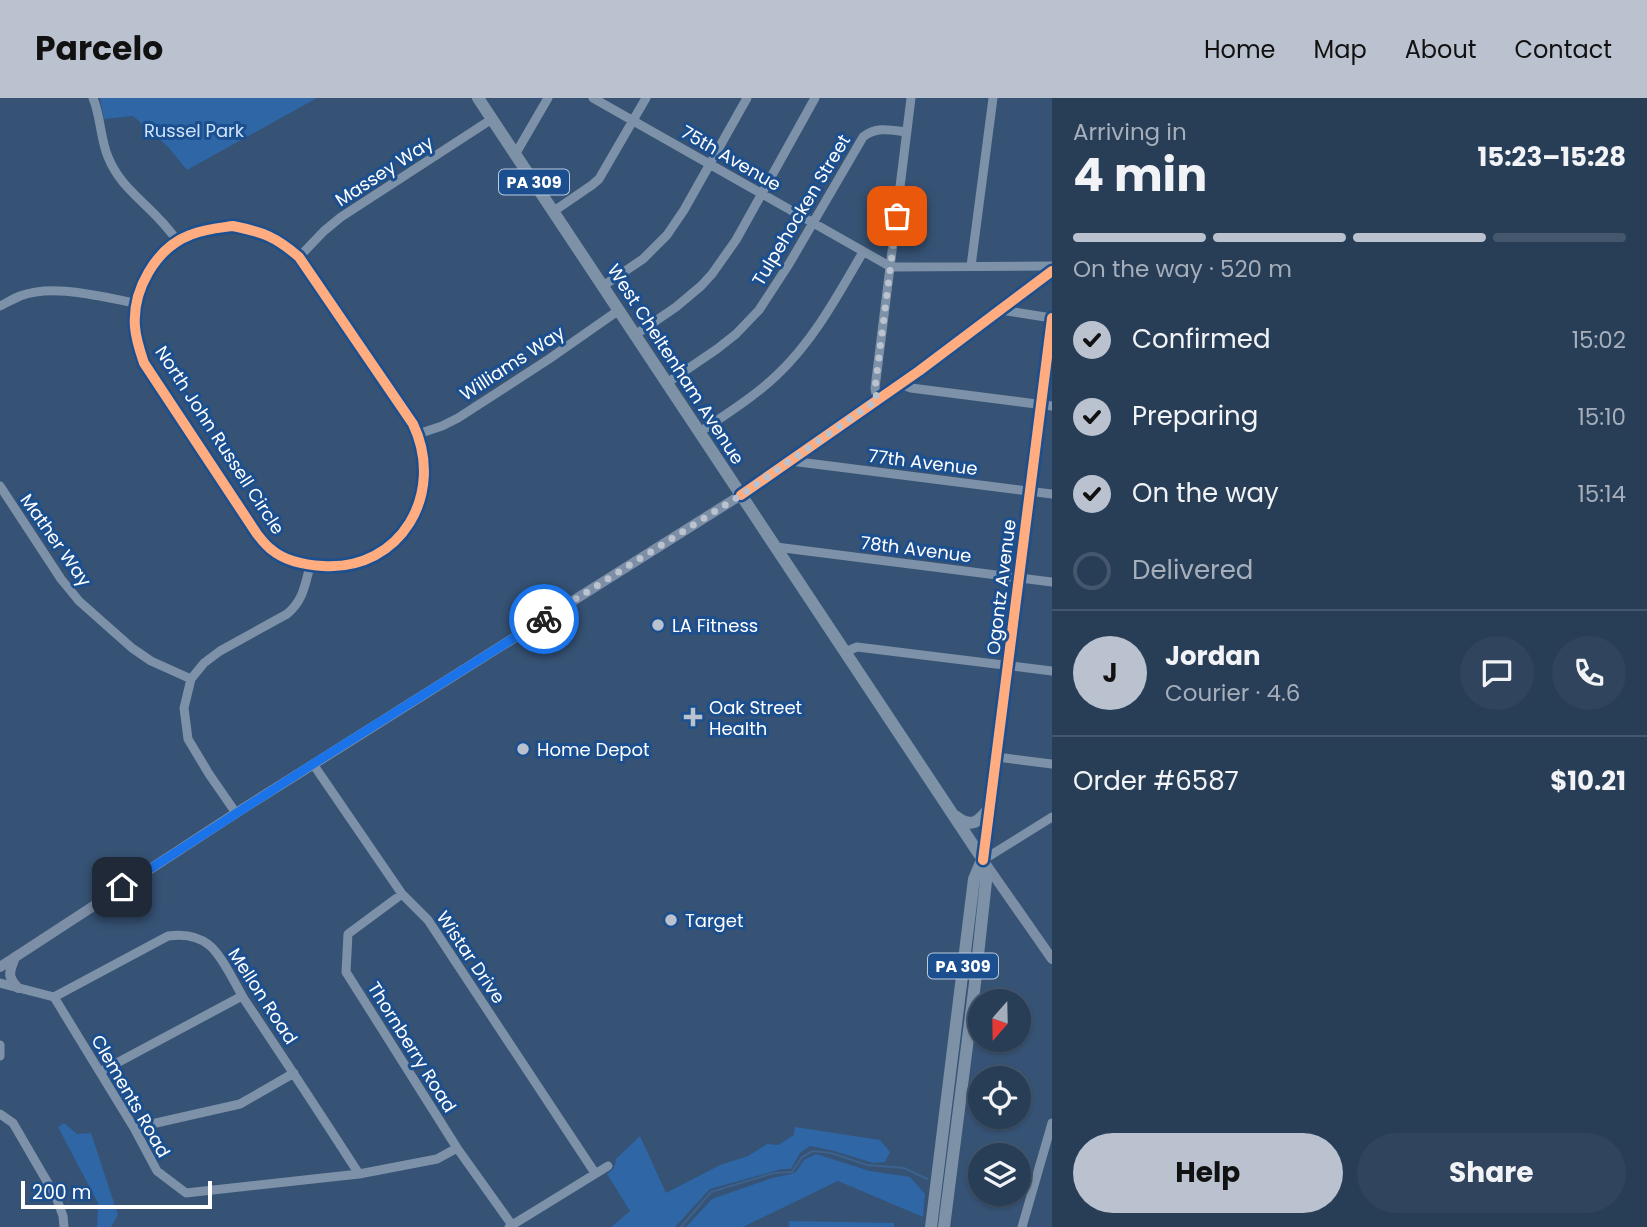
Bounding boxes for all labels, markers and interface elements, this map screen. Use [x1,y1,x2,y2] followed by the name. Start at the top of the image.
[35,25,163,72] text: Parcelo
[1204,33,1276,66] text: Home
[1314,33,1367,66] text: Map
[1405,33,1476,66] text: About
[1514,33,1612,66] text: Contact
[1073,116,1187,148] text: Arriving in
[144,118,245,143] park label: Russel Park
[676,119,786,197] street label: 75th Avenue
[330,130,438,212] street label: Massey Way
[746,130,856,290] street label: Tulpehocken Street
[1478,139,1626,175] text: 15:23–15:28
[1073,143,1207,207] text: 4 min
[499,170,569,194] road number: PA 309
[867,186,927,246] pin
[878,197,916,235] icon: bag
[1073,253,1292,285] text: On the way · 520 m
[602,259,750,469] street label: West Cheltenham Avenue
[455,320,569,406] street label: Williams Way
[1073,321,1111,359] icon: check
[1132,321,1270,357] text: Confirmed
[1572,324,1626,356] text: 15:02
[150,341,290,539] street label: North John Russell Circle
[1073,398,1111,436] icon: check
[1132,398,1258,434] text: Preparing
[1577,401,1626,433] text: 15:10
[867,443,979,481] street label: 77th Avenue
[1073,475,1111,513] icon: check
[1132,475,1279,511] text: On the way
[1577,478,1626,510] text: 15:14
[15,488,97,592] street label: Mather Way
[980,518,1022,656] street label: Ogontz Avenue
[859,530,973,568] street label: 78th Avenue
[1132,552,1253,588] text: Delivered
[509,584,579,654] courier
[525,600,563,638] icon: bike
[672,613,758,638] place label: LA Fitness
[650,617,666,633] marker: LA Fitness
[1460,636,1534,710] button: chat
[1552,636,1626,710] button: phone
[1165,638,1261,674] text: Jordan
[1102,655,1118,691] text: J
[1165,677,1300,709] text: Courier · 4.6
[709,695,802,741] place label: Oak Street Health
[683,707,703,727] marker: Oak Street Health
[537,737,650,762] place label: Home Depot
[515,741,531,757] marker: Home Depot
[1073,763,1239,799] text: Order #6587
[1550,763,1626,799] text: $10.21
[92,857,152,917] pin
[103,868,141,906] icon: home
[431,906,511,1008] street label: Wistar Drive
[685,908,744,933] place label: Target
[663,912,679,928] marker: Target
[223,943,303,1049] street label: Mellon Road
[928,954,998,978] road number: PA 309
[362,977,462,1117] street label: Thornberry Road
[968,989,1031,1052] north arrow
[968,989,1031,1206] map controls
[86,1030,176,1162] street label: Clements Road
[968,1066,1031,1129] button: locate
[1073,1133,1343,1213] button: Help
[1357,1133,1626,1213] button: Share
[968,1143,1031,1206] button: layers
[21,1178,212,1210] scale bar
[32,1179,91,1206] text: 200 m

